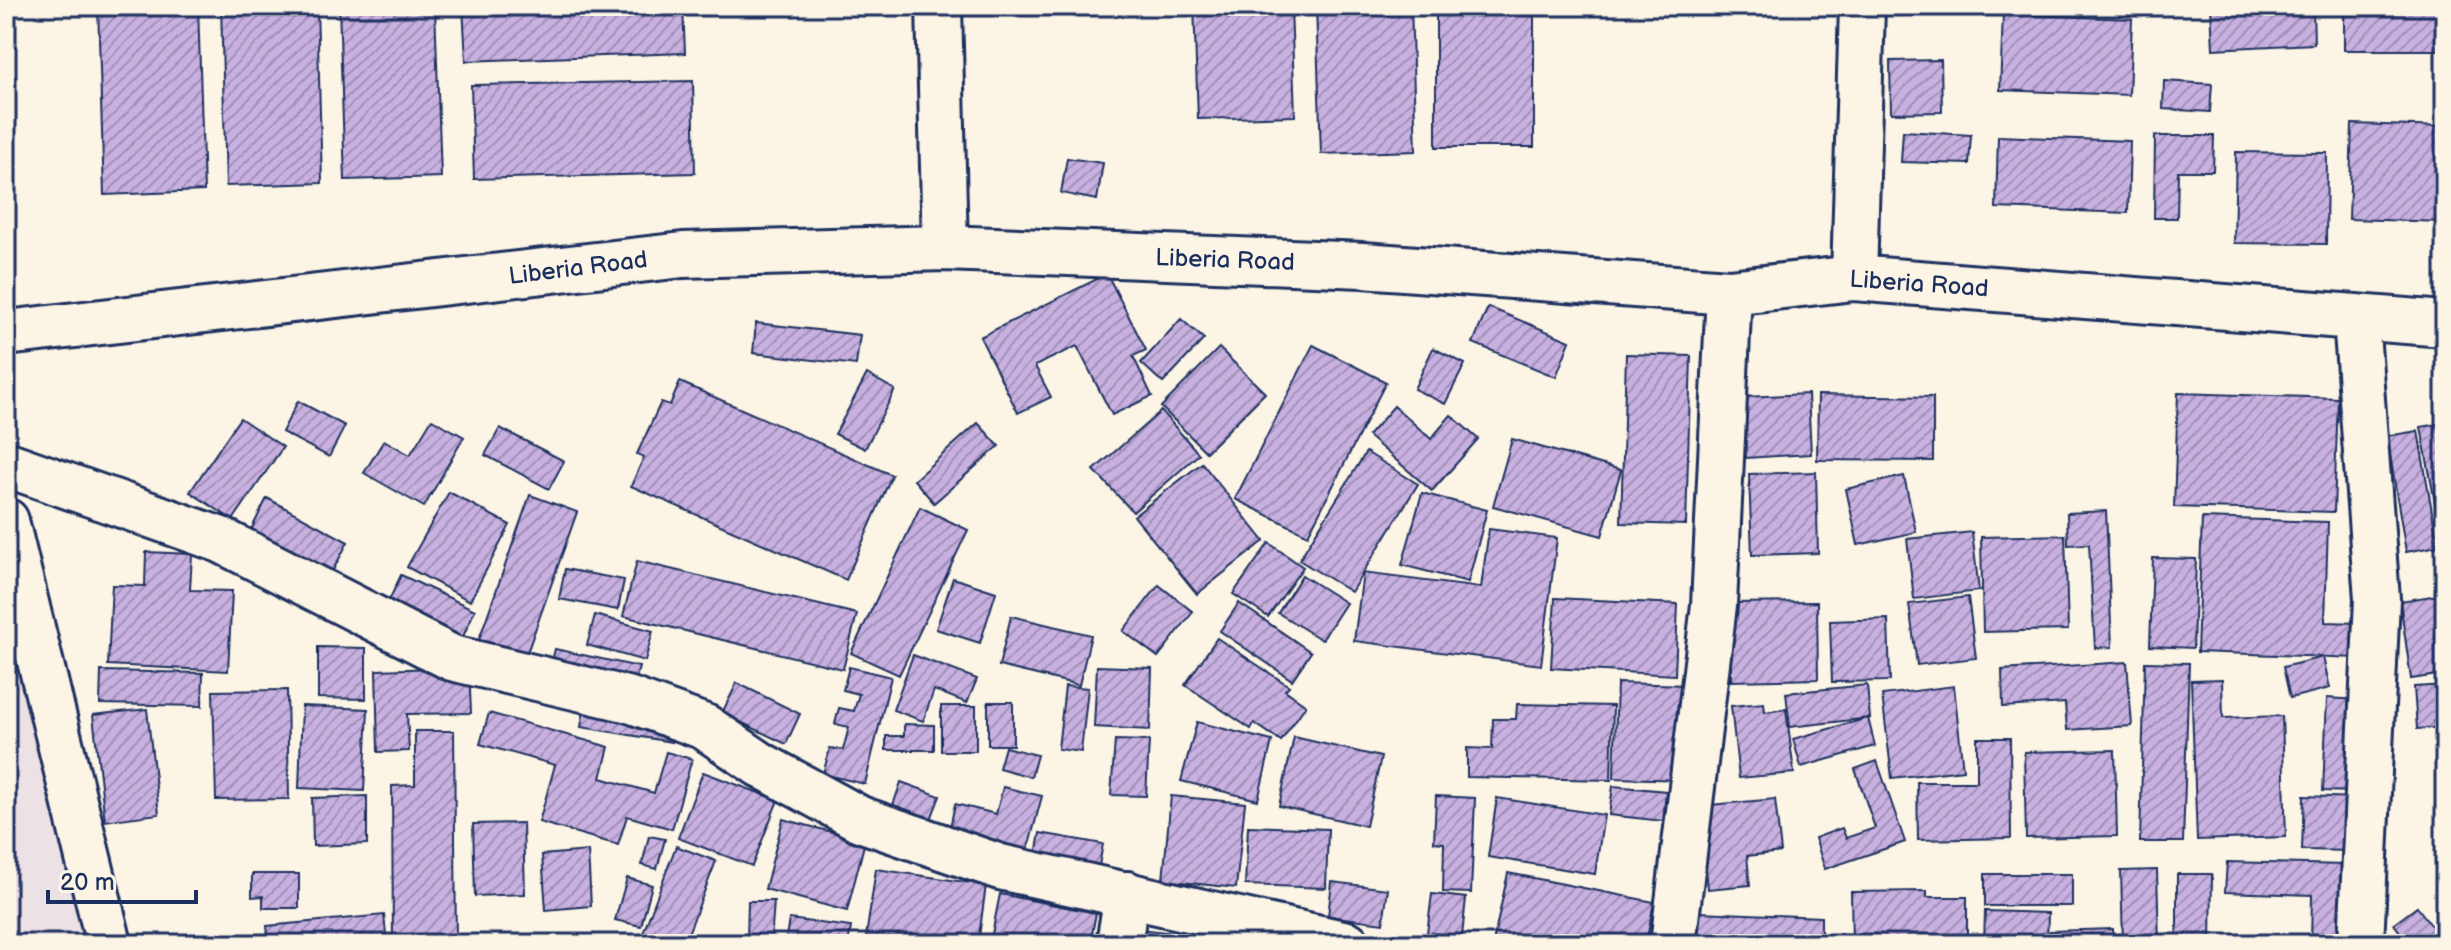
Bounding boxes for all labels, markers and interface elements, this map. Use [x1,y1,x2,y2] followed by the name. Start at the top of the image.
[1155,243,1295,277] street label: Liberia Road
[507,245,649,291] street label: Liberia Road
[1848,265,1990,303] street label: Liberia Road
[48,854,196,904] scale bar
[60,868,115,897] text: 20 m

